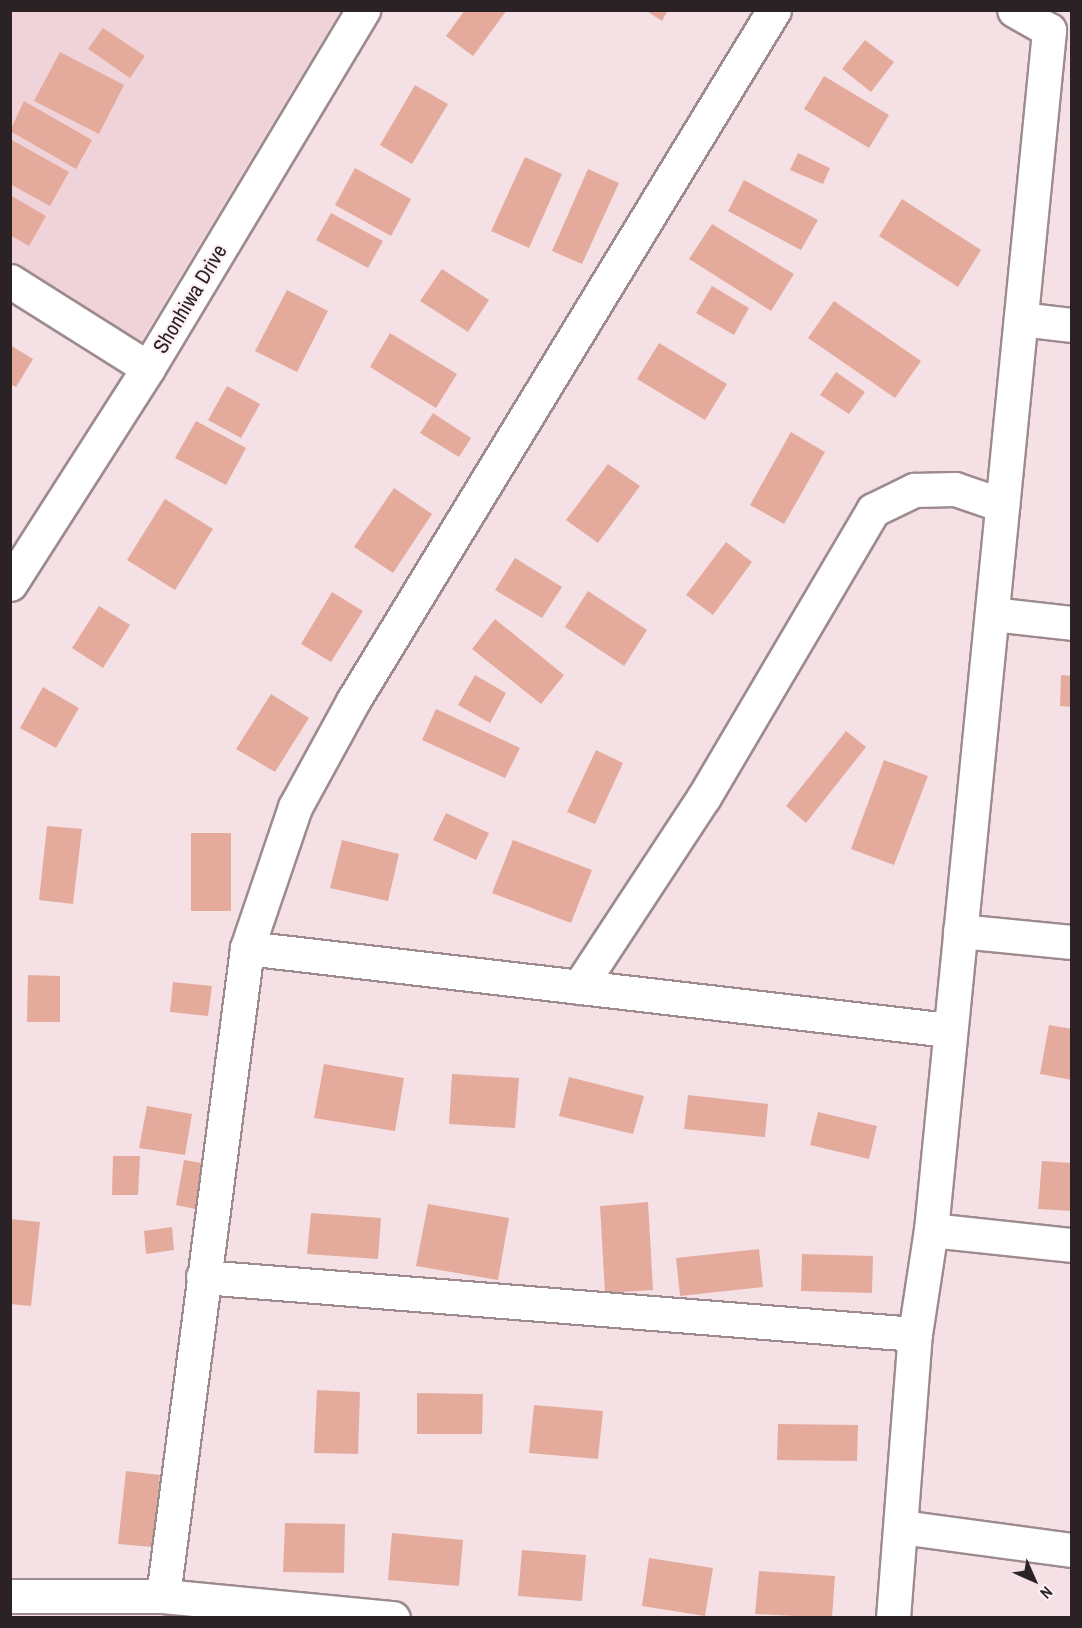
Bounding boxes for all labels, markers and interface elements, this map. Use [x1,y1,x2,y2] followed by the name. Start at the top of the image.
[148,240,232,358] street label: Shonhiwa Drive
[1004,1550,1064,1610] north arrow
[1036,1582,1058,1604] text: N

